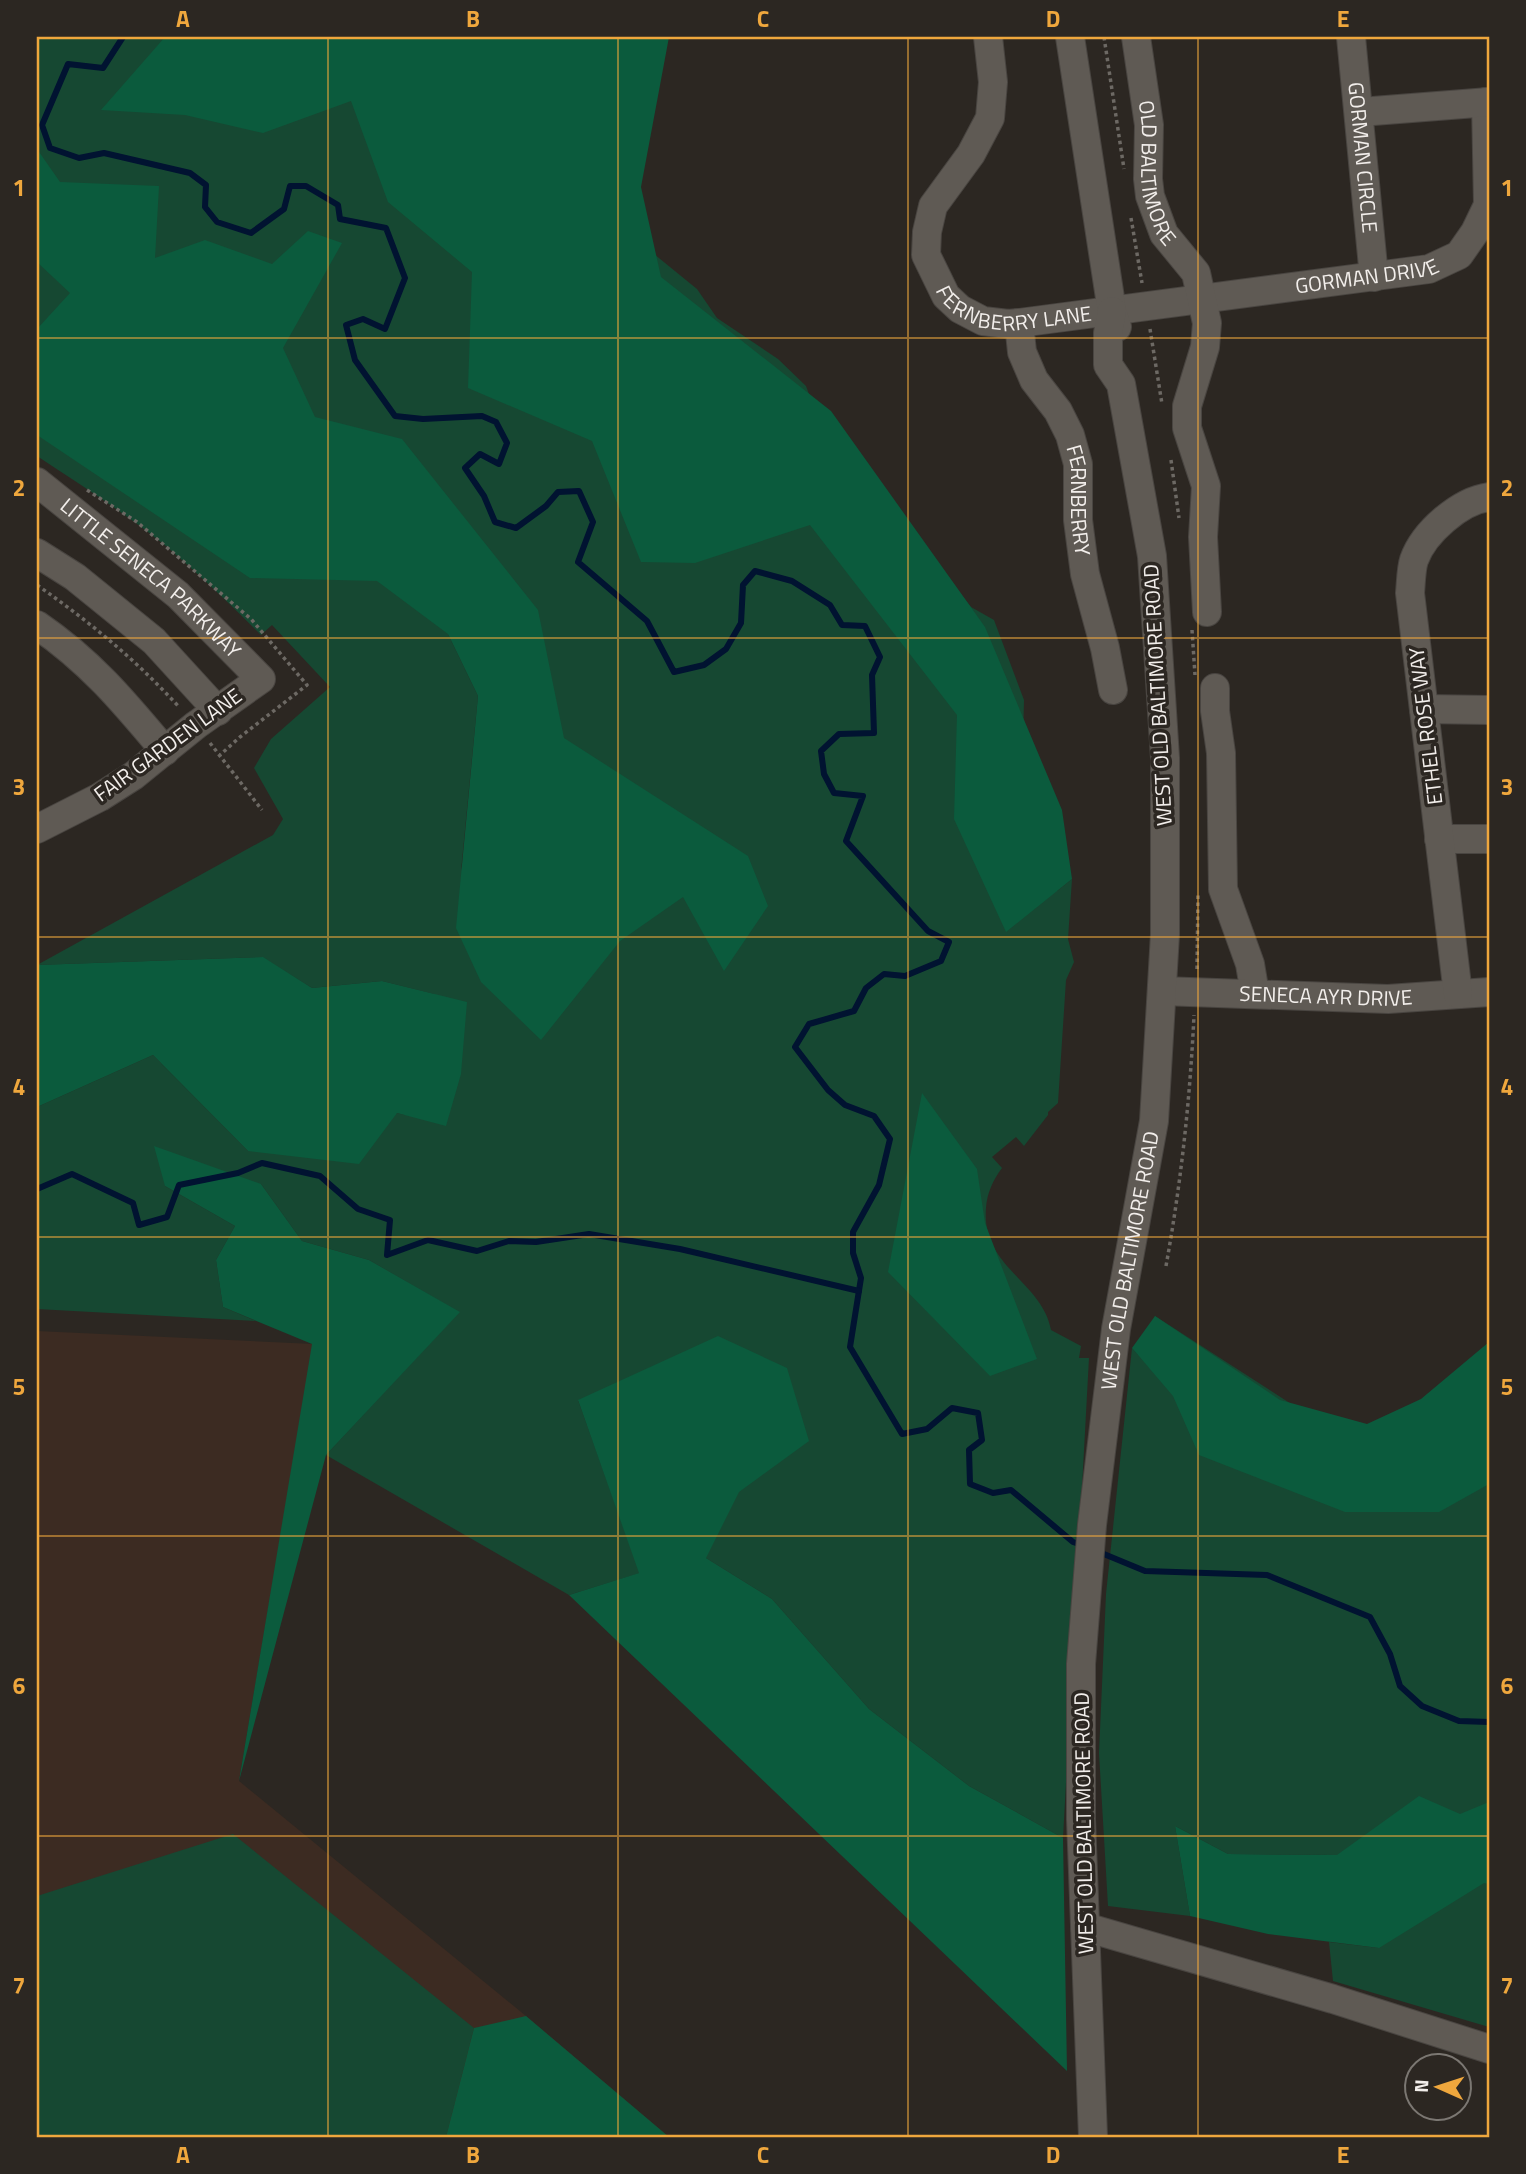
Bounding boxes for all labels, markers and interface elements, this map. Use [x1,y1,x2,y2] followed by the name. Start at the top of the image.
[176,1,190,36] text: A
[466,1,480,36] text: B
[757,1,769,36] text: C
[1046,1,1060,36] text: D
[1337,1,1349,36] text: E
[1340,80,1387,234] street label: GORMAN CIRCLE
[1131,98,1184,252] street label: OLD BALTIMORE
[13,170,25,205] text: 1
[1501,170,1513,205] text: 1
[1293,250,1444,301] street label: GORMAN DRIVE
[928,280,1093,339] street label: FERNBERRY LANE
[1058,441,1100,558] street label: FERNBERRY
[13,470,25,505] text: 2
[1501,470,1513,505] text: 2
[54,490,250,666] street label: LITTLE SENECA PARKWAY
[1134,563,1180,827] street label: WEST OLD BALTIMORE ROAD
[1399,645,1451,807] street label: ETHEL ROSE WAY
[87,679,248,809] street label: FAIR GARDEN LANE
[13,769,25,804] text: 3
[1501,769,1513,804] text: 3
[1239,977,1413,1014] street label: SENECA AYR DRIVE
[13,1069,25,1104] text: 4
[1501,1069,1513,1104] text: 4
[1092,1128,1167,1392] street label: WEST OLD BALTIMORE ROAD
[13,1369,25,1404] text: 5
[1501,1369,1513,1404] text: 5
[13,1668,26,1703] text: 6
[1501,1668,1514,1703] text: 6
[1065,1692,1101,1954] street label: WEST OLD BALTIMORE ROAD
[13,1968,25,2003] text: 7
[1501,1968,1513,2003] text: 7
[1404,2052,1474,2122] north arrow
[1406,2079,1435,2093] text: N
[176,2137,190,2172] text: A
[466,2137,480,2172] text: B
[757,2137,769,2172] text: C
[1046,2137,1060,2172] text: D
[1337,2137,1349,2172] text: E

